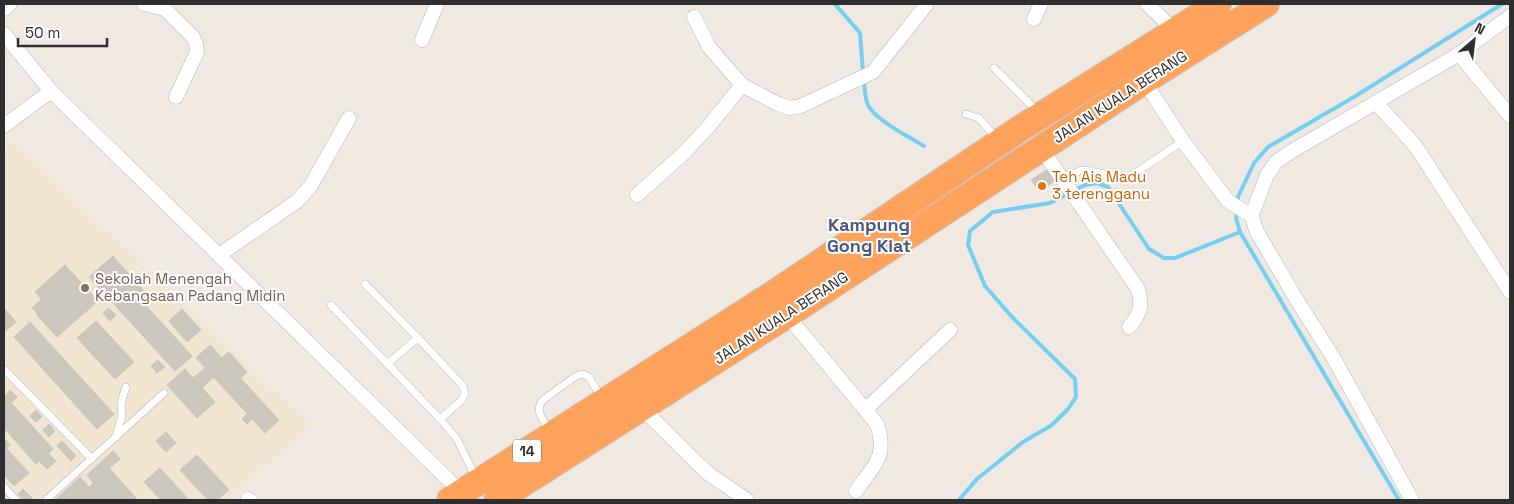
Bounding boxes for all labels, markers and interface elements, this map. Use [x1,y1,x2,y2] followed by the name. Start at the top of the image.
[18,15,106,47] scale bar
[1449,15,1499,65] north arrow
[1472,18,1488,39] text: N
[25,23,60,42] text: 50 m
[1049,46,1190,147] street label: JALAN KUALA BERANG
[1052,167,1150,203] place label: Teh Ais Madu 3 terengganu
[1036,180,1048,192] marker: Teh Ais Madu 3 terengganu
[827,213,911,257] district label: Kampung Gong Kiat
[710,267,851,368] street label: JALAN KUALA BERANG
[95,269,285,305] place label: Sekolah Menengah Kebangsaan Padang Midin
[79,282,91,294] marker: Sekolah Menengah Kebangsaan Padang Midin
[513,440,541,462] road number: 14

